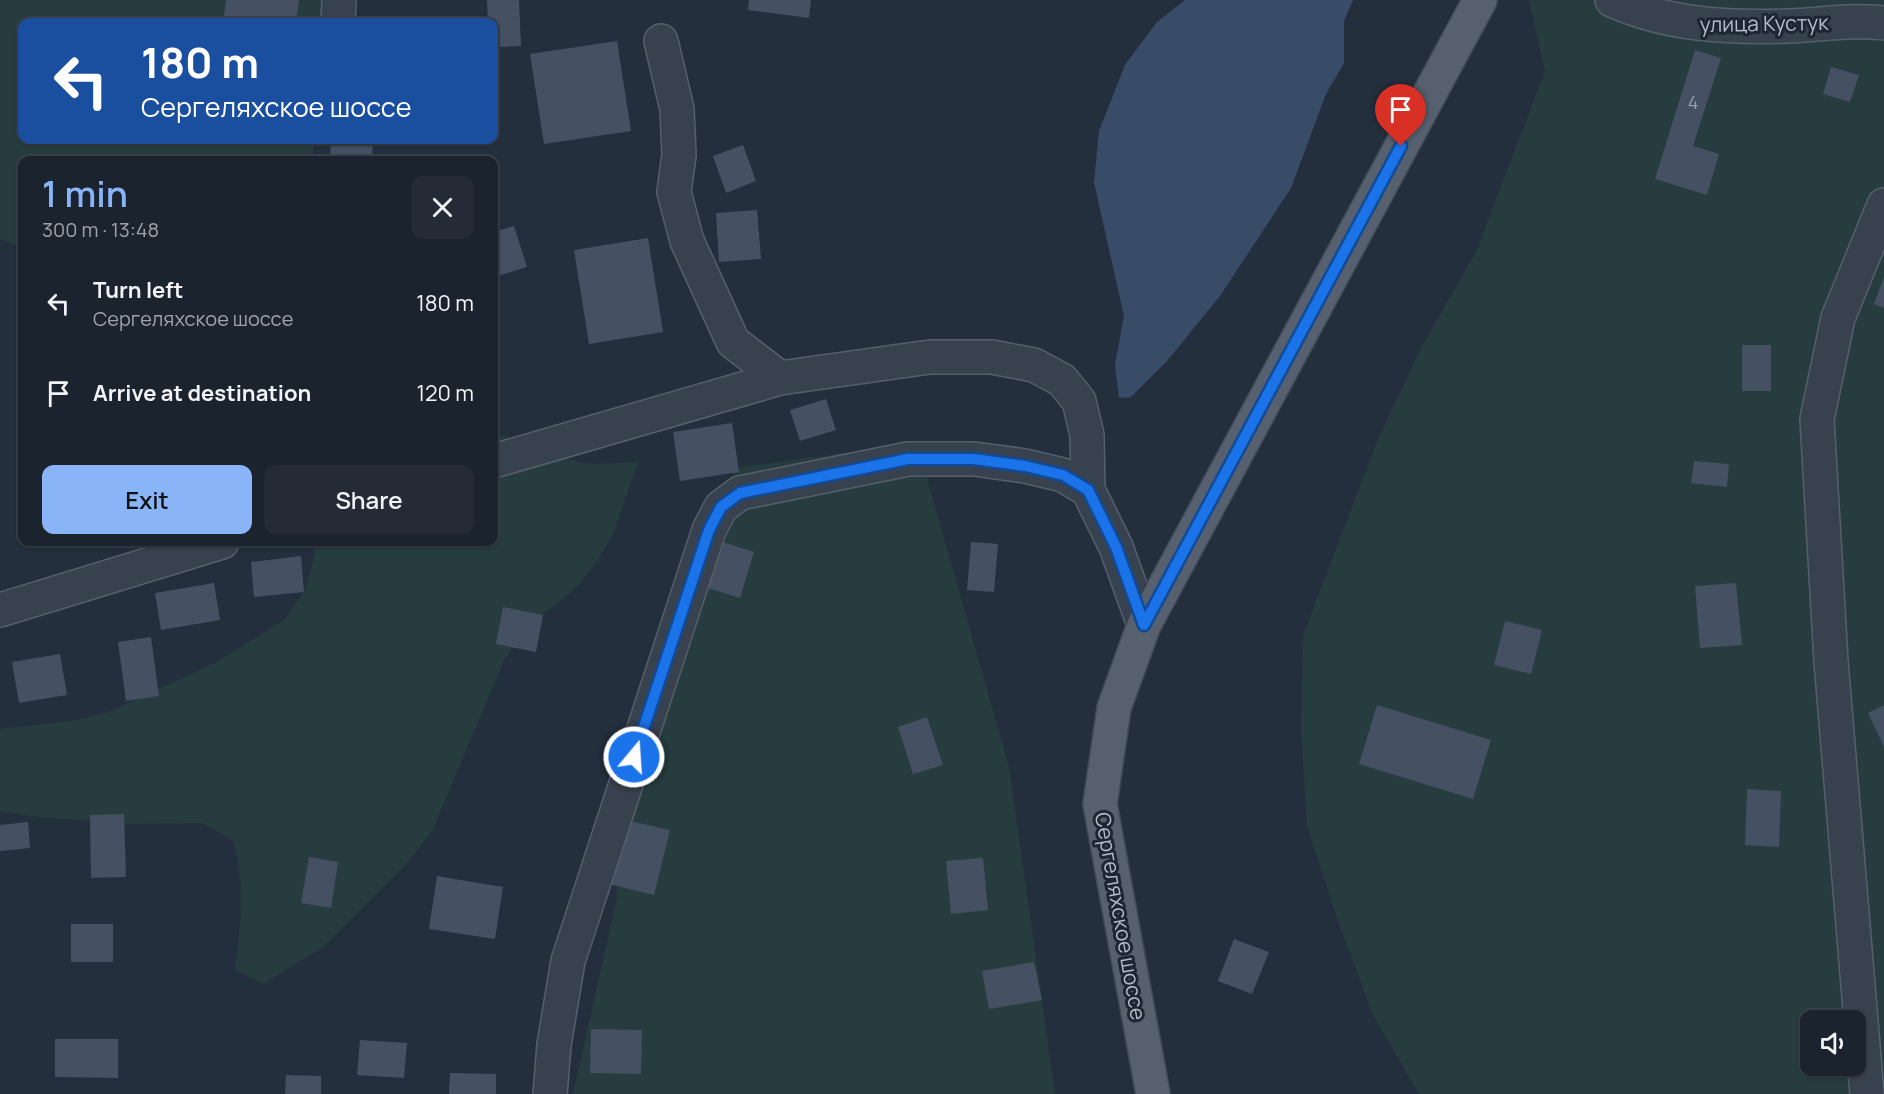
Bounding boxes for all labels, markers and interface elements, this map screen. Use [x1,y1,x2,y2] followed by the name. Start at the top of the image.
[1699,8,1829,38] street label: улица Кустук
[141,33,259,91] text: 180 m
[42,42,120,120] icon: left
[1375,84,1426,146] pin
[141,88,412,125] text: Сергеляхское шоссе
[1688,90,1698,114] house number: 4
[1384,93,1417,126] icon: arrive
[42,169,128,218] text: 1 min
[411,176,474,239] button: close
[42,216,159,243] text: 300 m · 13:48
[93,275,183,305] text: Turn left
[42,287,75,320] icon: left
[416,288,474,318] text: 180 m
[93,305,293,332] text: Сергеляхское шоссе
[42,377,75,410] icon: arrive
[93,378,311,408] text: Arrive at destination
[416,378,474,408] text: 120 m
[42,465,252,534] button: Exit
[264,465,474,534] button: Share
[602,725,666,789] position arrow
[1089,810,1153,1022] street label: Сергеляхское шоссе
[1800,1010,1866,1076] map controls
[1800,1010,1866,1076] button: sound

